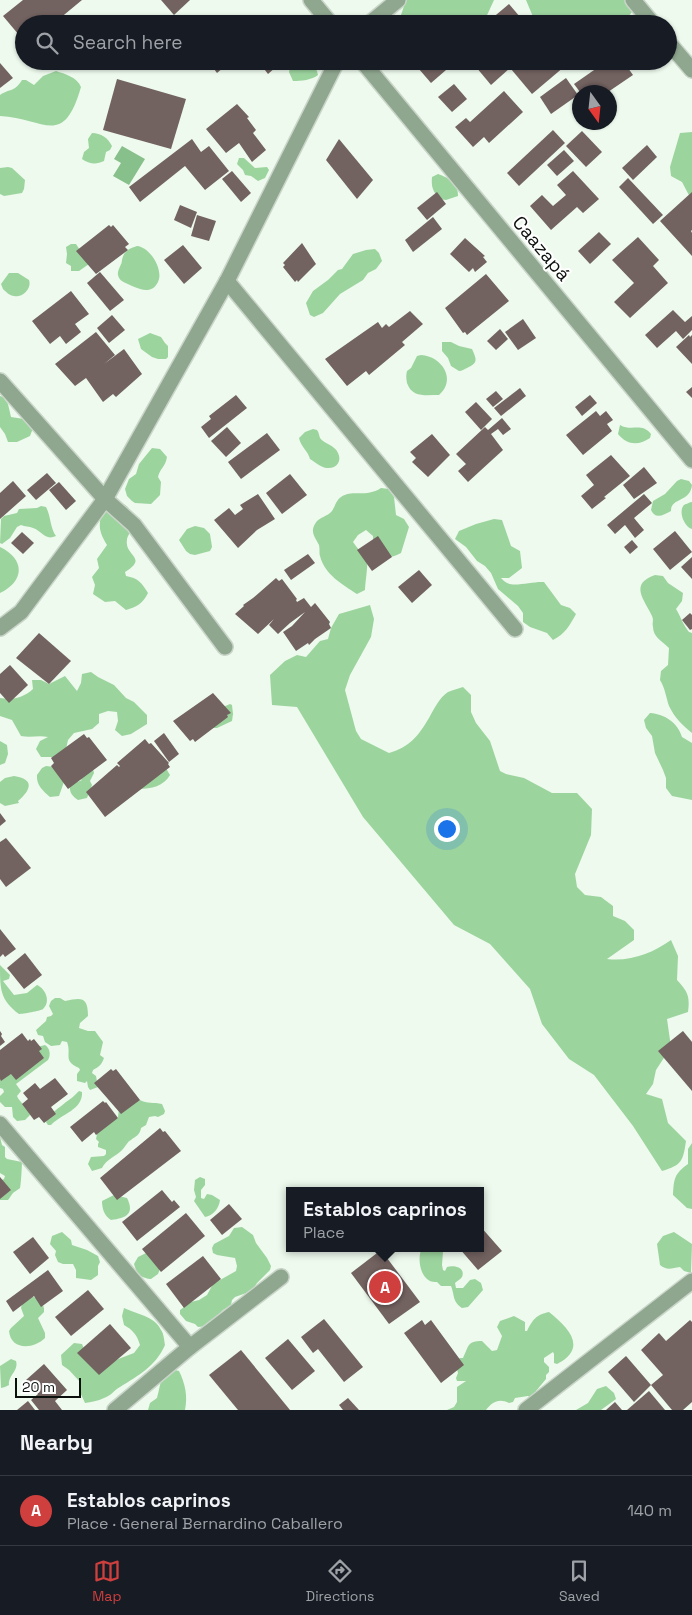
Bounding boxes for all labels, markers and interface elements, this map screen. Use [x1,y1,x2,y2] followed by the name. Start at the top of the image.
[15,15,677,70] search box
[33,29,61,57] icon: search
[73,30,183,55] text: Search here
[572,85,617,130] north arrow
[507,210,576,286] street label: Caazapá
[434,816,460,842] your location
[286,1187,484,1252] popup
[303,1197,467,1222] text: Establos caprinos
[303,1222,345,1243] text: Place
[369,1268,401,1306] pin: A
[15,1375,81,1398] scale bar
[22,1378,55,1396] text: 20 m
[20,1429,93,1456] text: Nearby
[67,1488,231,1513] text: Establos caprinos
[31,1500,41,1521] text: A
[627,1500,672,1521] text: 140 m
[67,1513,343,1534] text: Place · General Bernardino Caballero
[92,1557,121,1605] tab: Map
[306,1557,374,1605] tab: Directions
[559,1557,600,1605] tab: Saved

